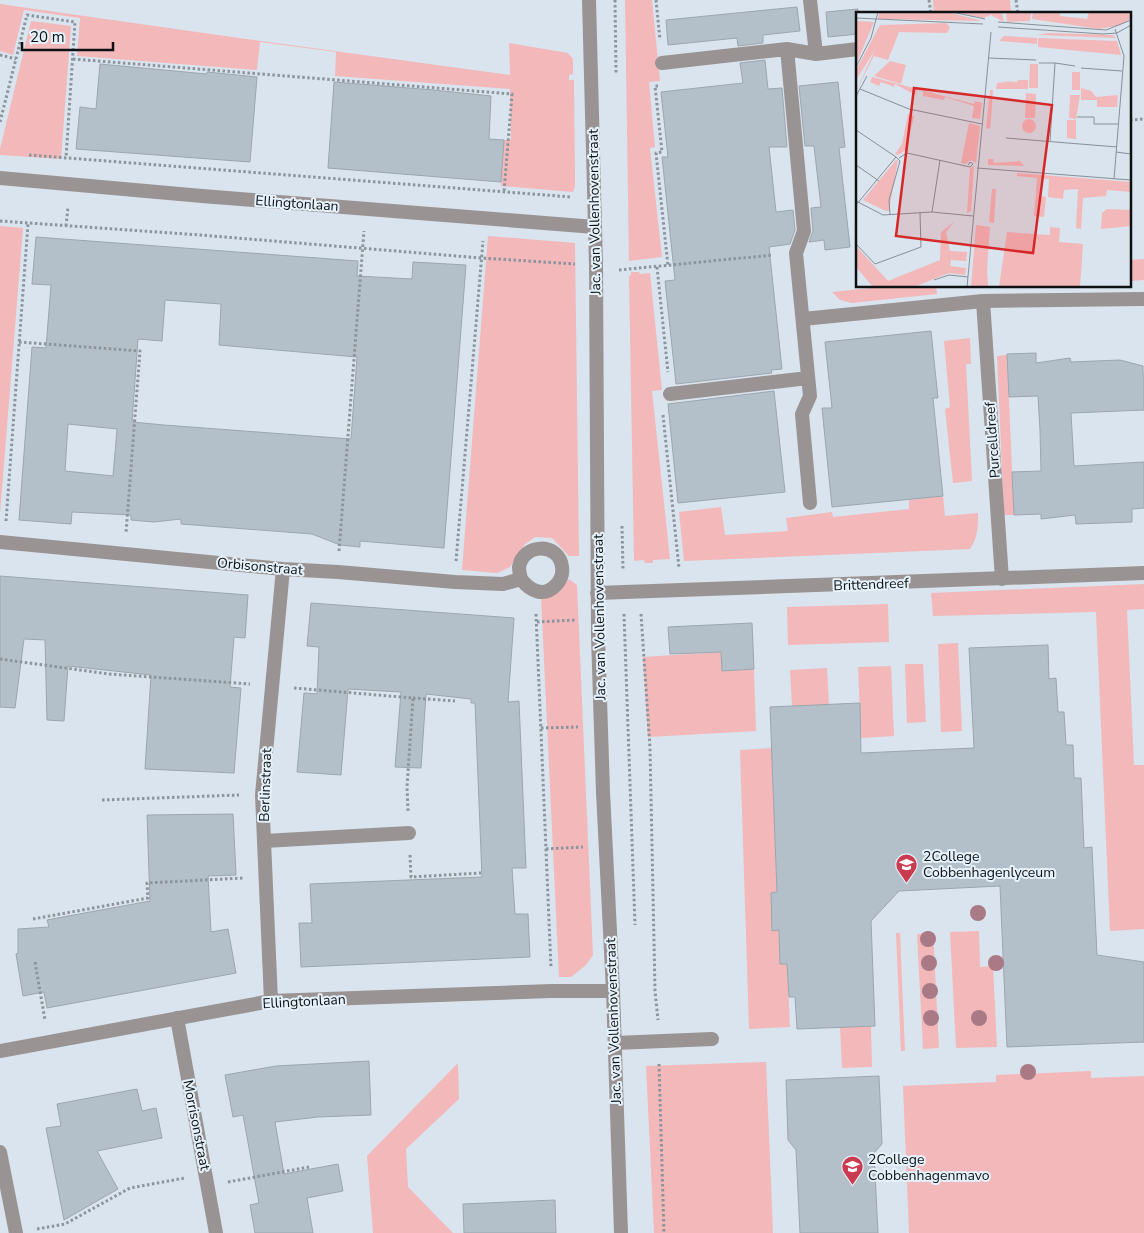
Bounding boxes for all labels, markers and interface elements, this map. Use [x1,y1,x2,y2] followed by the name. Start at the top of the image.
[856,12,1132,288] inset map
[22,20,114,52] scale bar
[30,27,65,47] text: 20 m
[584,129,605,296] street label: Jac. van Vollenhovenstraat
[255,191,339,216] street label: Ellingtonlaan
[980,401,1005,479] street label: Purcelldreef
[589,534,610,701] street label: Jac. van Vollenhovenstraat
[216,553,304,580] street label: Orbisonstraat
[833,574,909,595] street label: Brittendreef
[255,748,276,822] street label: Berlinstraat
[923,847,1055,882] place label: 2College Cobbenhagenlyceum
[895,852,919,883] school or university icon: 2College Cobbenhagenlyceum
[601,938,626,1105] street label: Jac. van Vollenhovenstraat
[262,990,346,1013] street label: Ellingtonlaan
[178,1078,215,1172] street label: Morrisonstraat
[868,1150,990,1185] place label: 2College Cobbenhagenmavo
[840,1155,864,1186] school or university icon: 2College Cobbenhagenmavo

